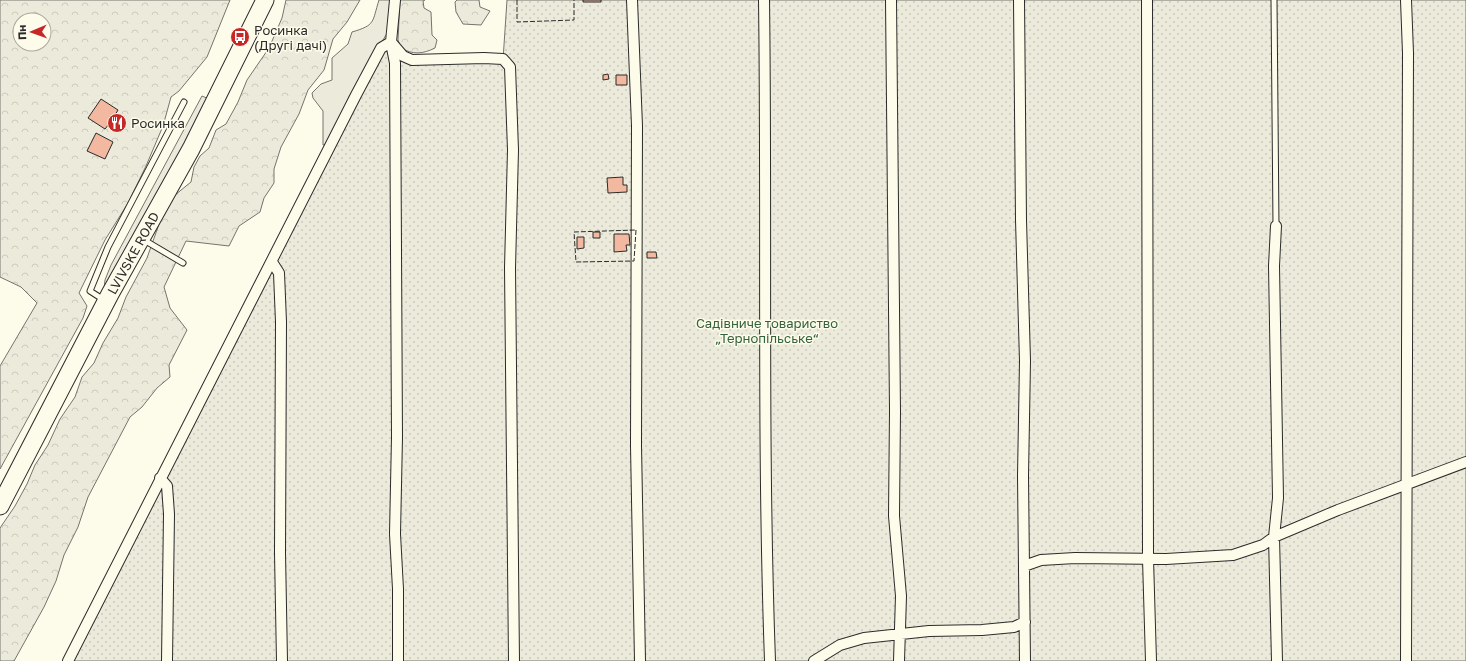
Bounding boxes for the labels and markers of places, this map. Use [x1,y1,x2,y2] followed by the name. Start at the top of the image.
[254,22,327,53] place label: Росинка (Другі дачі)
[229,26,251,48] bus stop icon: Росинка (Другі дачі)
[106,112,128,134] restaurant icon: Росинка
[131,115,185,131] place label: Росинка

